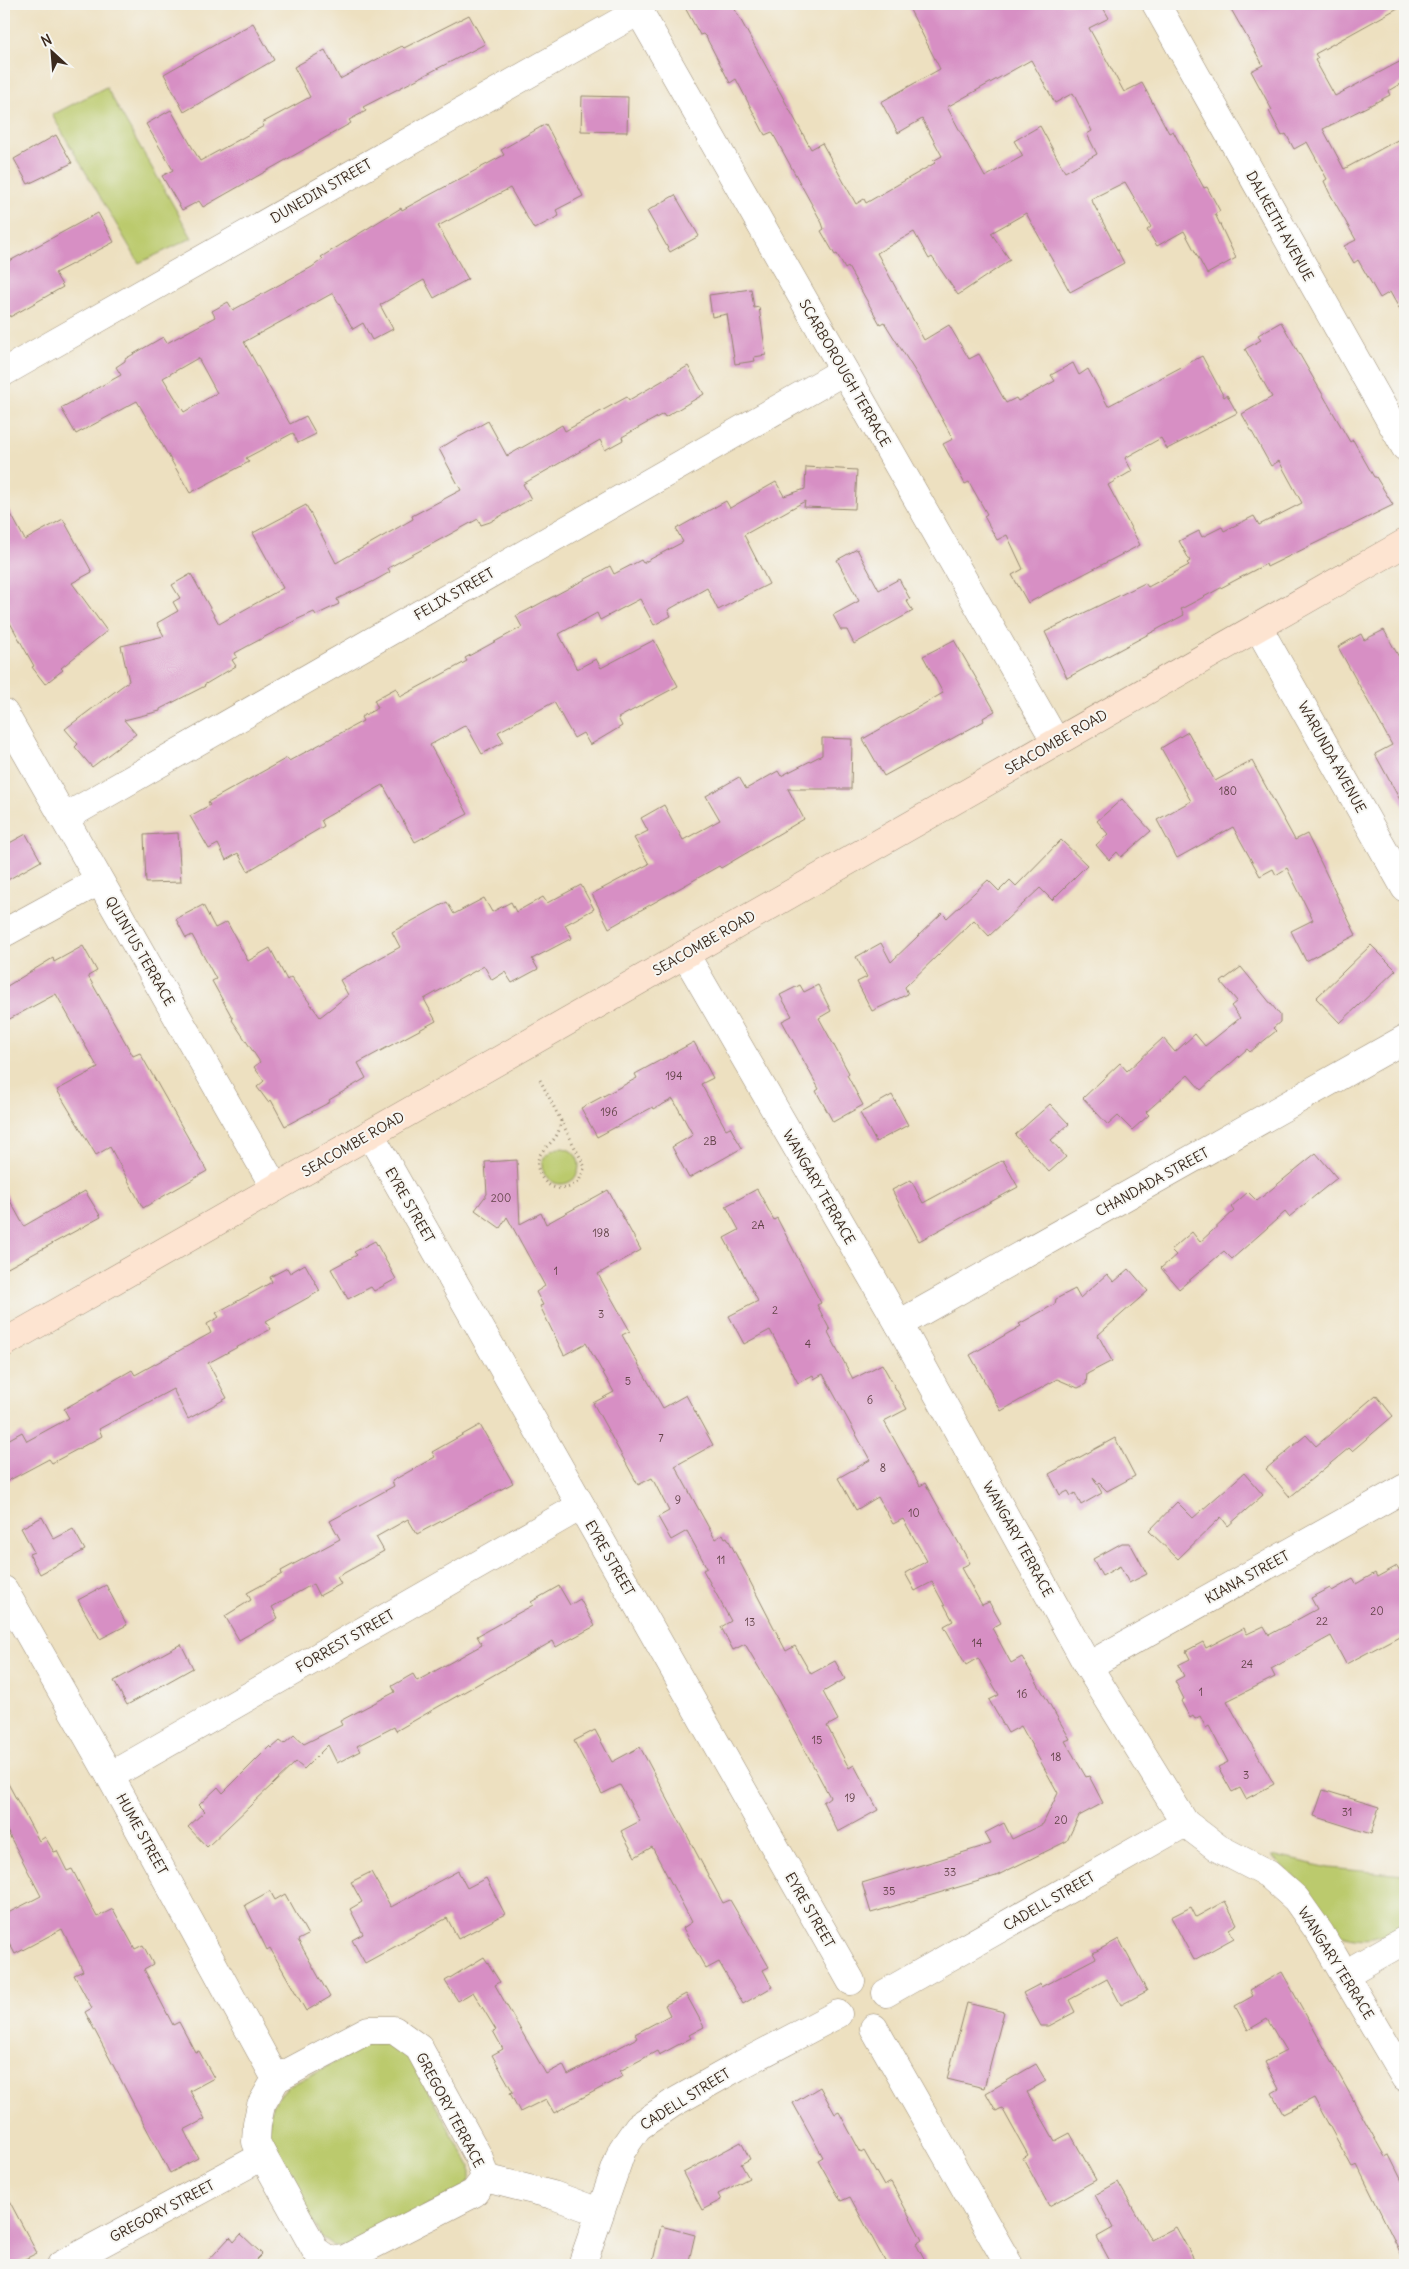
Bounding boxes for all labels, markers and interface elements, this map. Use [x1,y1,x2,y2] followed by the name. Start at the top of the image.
[28,28,78,78] north arrow
[38,30,55,51] text: N
[267,155,375,227] street label: DUNEDIN STREET
[1242,168,1318,284] street label: DALKEITH AVENUE
[795,296,895,450] street label: SCARBOROUGH TERRACE
[411,564,497,624] street label: FELIX STREET
[1294,698,1370,816] street label: WARUNDA AVENUE
[1001,705,1111,779] street label: SEACOMBE ROAD
[1219,784,1237,798] house number: 180
[101,893,179,1009] street label: QUINTUS TERRACE
[649,906,759,980] street label: SEACOMBE ROAD
[665,1069,683,1083] house number: 194
[600,1105,618,1119] house number: 196
[298,1107,408,1181] street label: SEACOMBE ROAD
[779,1126,859,1248] street label: WANGARY TERRACE
[703,1134,717,1148] house number: 2B
[1092,1143,1212,1221] street label: CHANDADA STREET
[381,1164,439,1246] street label: EYRE STREET
[491,1191,511,1205] house number: 200
[751,1218,765,1232] house number: 2A
[592,1226,610,1240] house number: 198
[554,1264,558,1278] house number: 1
[772,1303,778,1317] house number: 2
[598,1307,604,1321] house number: 3
[805,1337,811,1351] house number: 4
[625,1374,631,1388] house number: 5
[867,1393,873,1407] house number: 6
[658,1431,664,1445] house number: 7
[880,1461,886,1475] house number: 8
[979,1478,1057,1600] street label: WANGARY TERRACE
[675,1493,681,1507] house number: 9
[908,1506,920,1520] house number: 10
[581,1517,639,1599] street label: EYRE STREET
[1202,1546,1292,1608] street label: KIANA STREET
[717,1553,725,1567] house number: 11
[1370,1604,1384,1618] house number: 20
[293,1606,397,1676] street label: FORREST STREET
[1316,1614,1328,1628] house number: 22
[745,1615,755,1629] house number: 13
[972,1636,982,1650] house number: 14
[1241,1657,1253,1671] house number: 24
[1199,1685,1203,1699] house number: 1
[1017,1687,1027,1701] house number: 16
[812,1733,822,1747] house number: 15
[1051,1750,1061,1764] house number: 18
[1243,1768,1249,1782] house number: 3
[112,1790,172,1878] street label: HUME STREET
[845,1791,855,1805] house number: 19
[1342,1805,1352,1819] house number: 31
[1054,1813,1068,1827] house number: 20
[944,1865,956,1879] house number: 33
[1000,1868,1098,1934] street label: CADELL STREET
[781,1869,839,1951] street label: EYRE STREET
[883,1884,895,1898] house number: 35
[1294,1903,1378,2023] street label: WANGARY TERRACE
[412,2049,488,2171] street label: GREGORY TERRACE
[637,2064,733,2134] street label: CADELL STREET
[107,2176,217,2246] street label: GREGORY STREET

